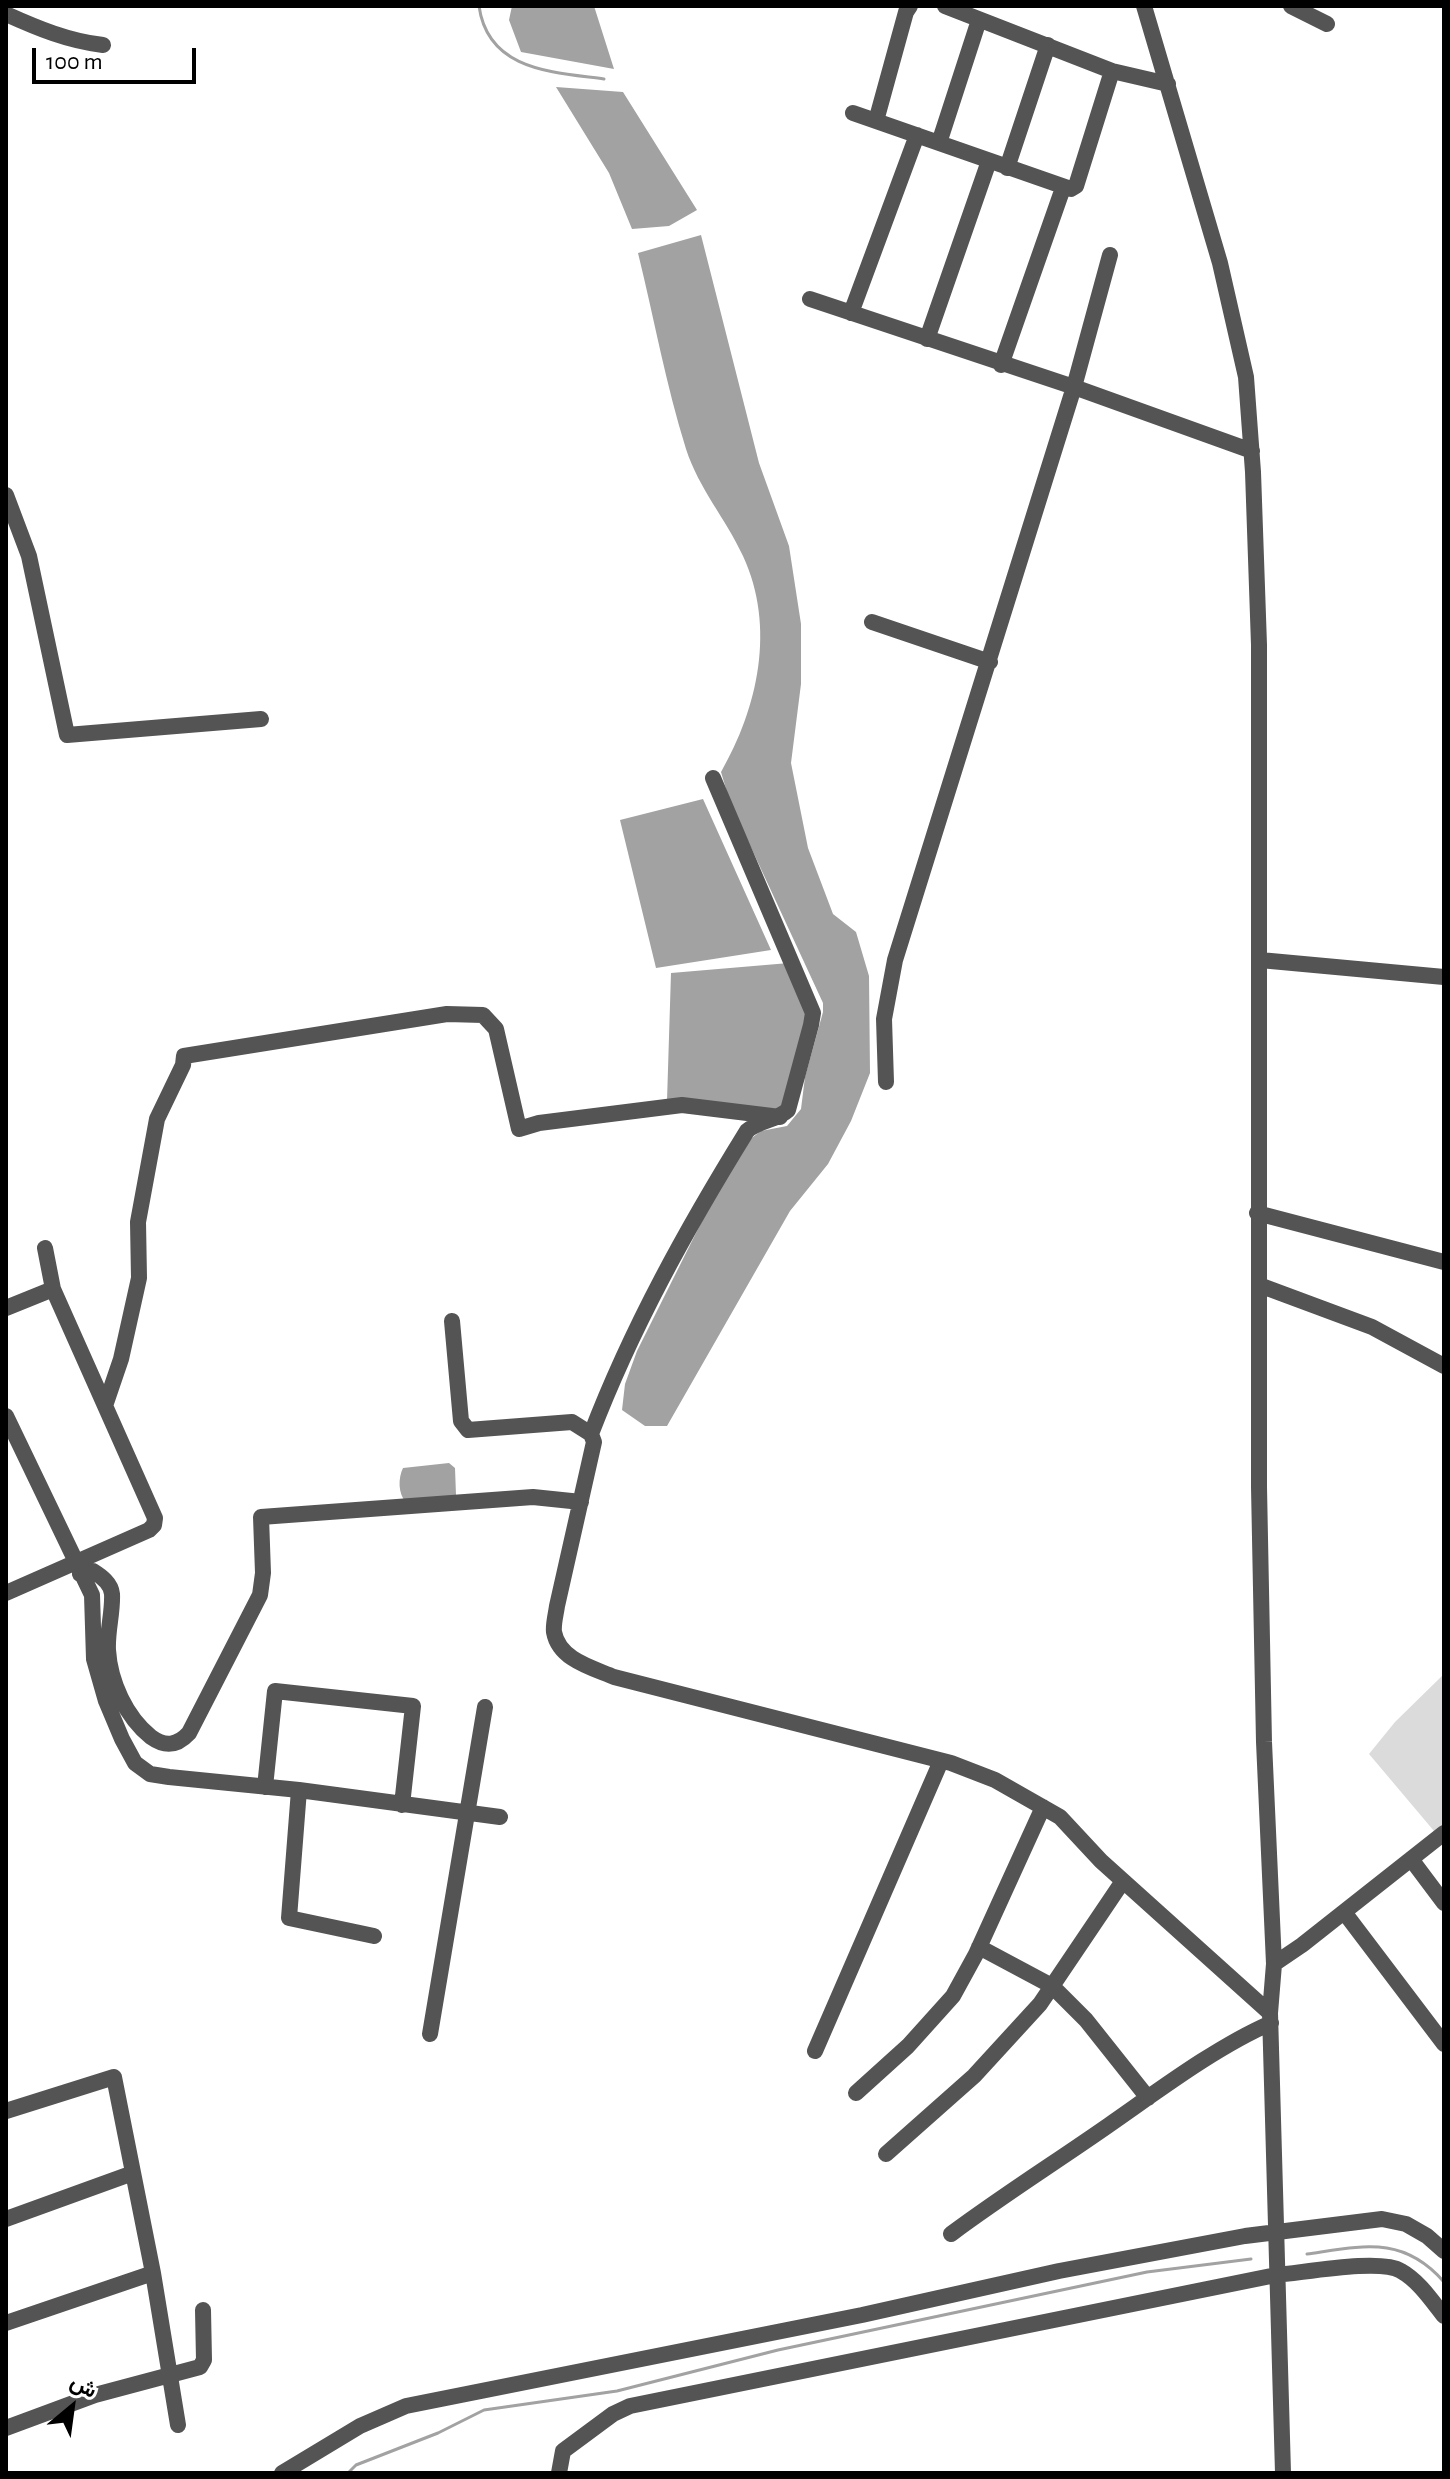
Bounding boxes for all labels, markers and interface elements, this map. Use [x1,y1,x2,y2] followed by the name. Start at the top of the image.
[36,32,200,82] scale bar
[46,50,103,74] text: 100 m
[32,2367,112,2447] north arrow
[67,2370,101,2402] text: ش

